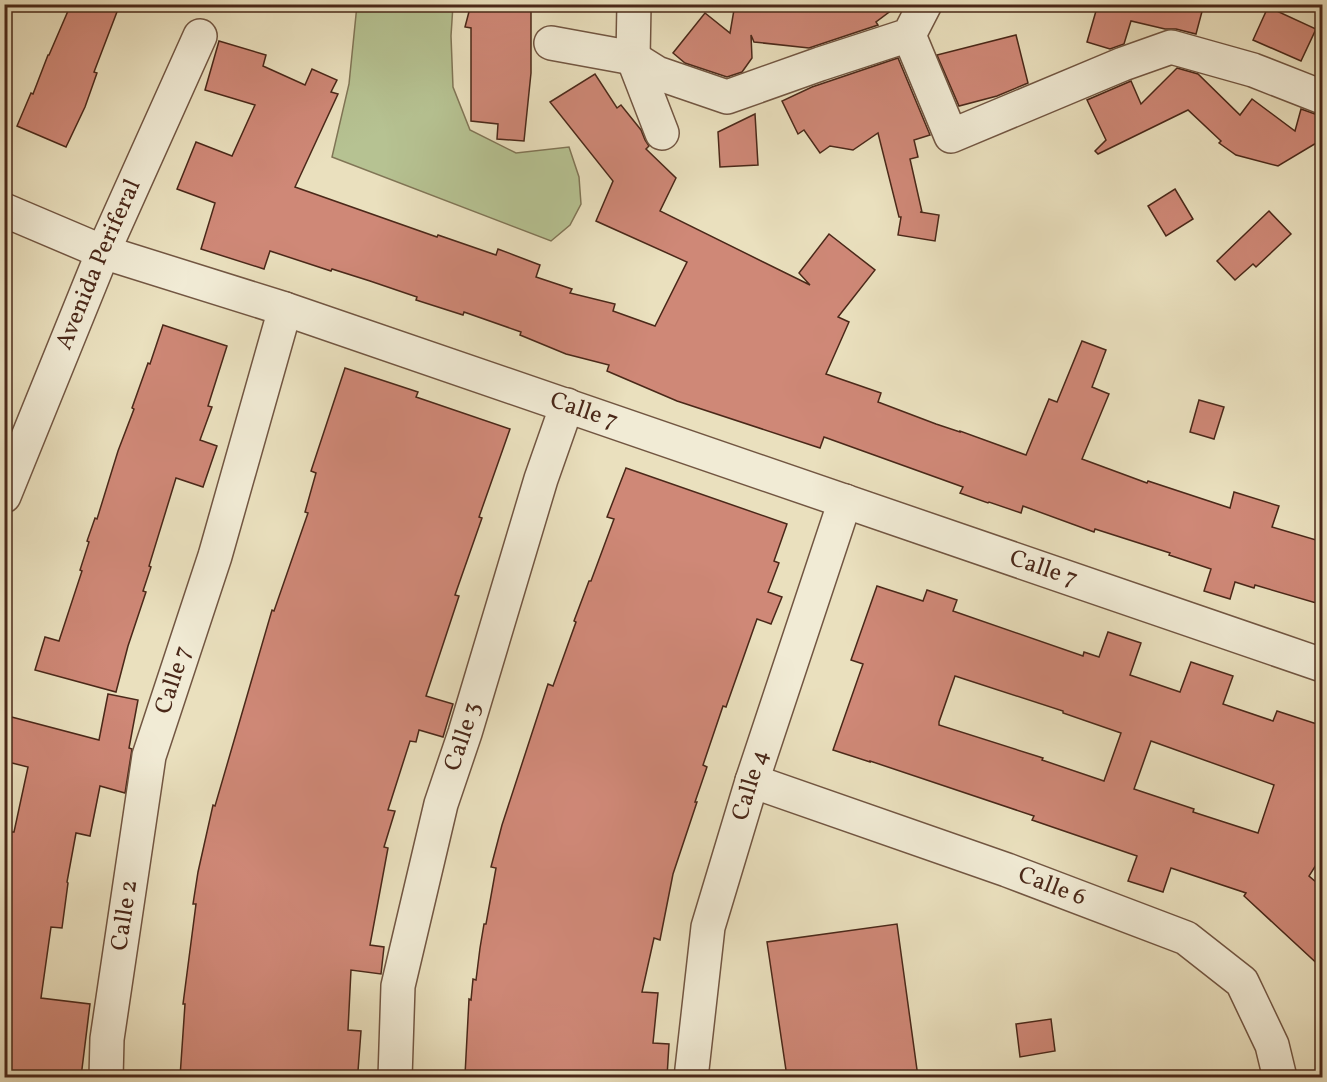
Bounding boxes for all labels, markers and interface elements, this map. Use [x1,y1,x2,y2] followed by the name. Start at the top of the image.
[48,174,150,355] street label: Avenida Periferal
[545,384,622,439] street label: Calle 7
[1005,542,1082,597] street label: Calle 7
[147,642,201,719] street label: Calle 7
[436,698,490,776] street label: Calle 3
[724,745,778,825] street label: Calle 4
[1013,859,1091,915] street label: Calle 6
[103,878,147,953] street label: Calle 2

